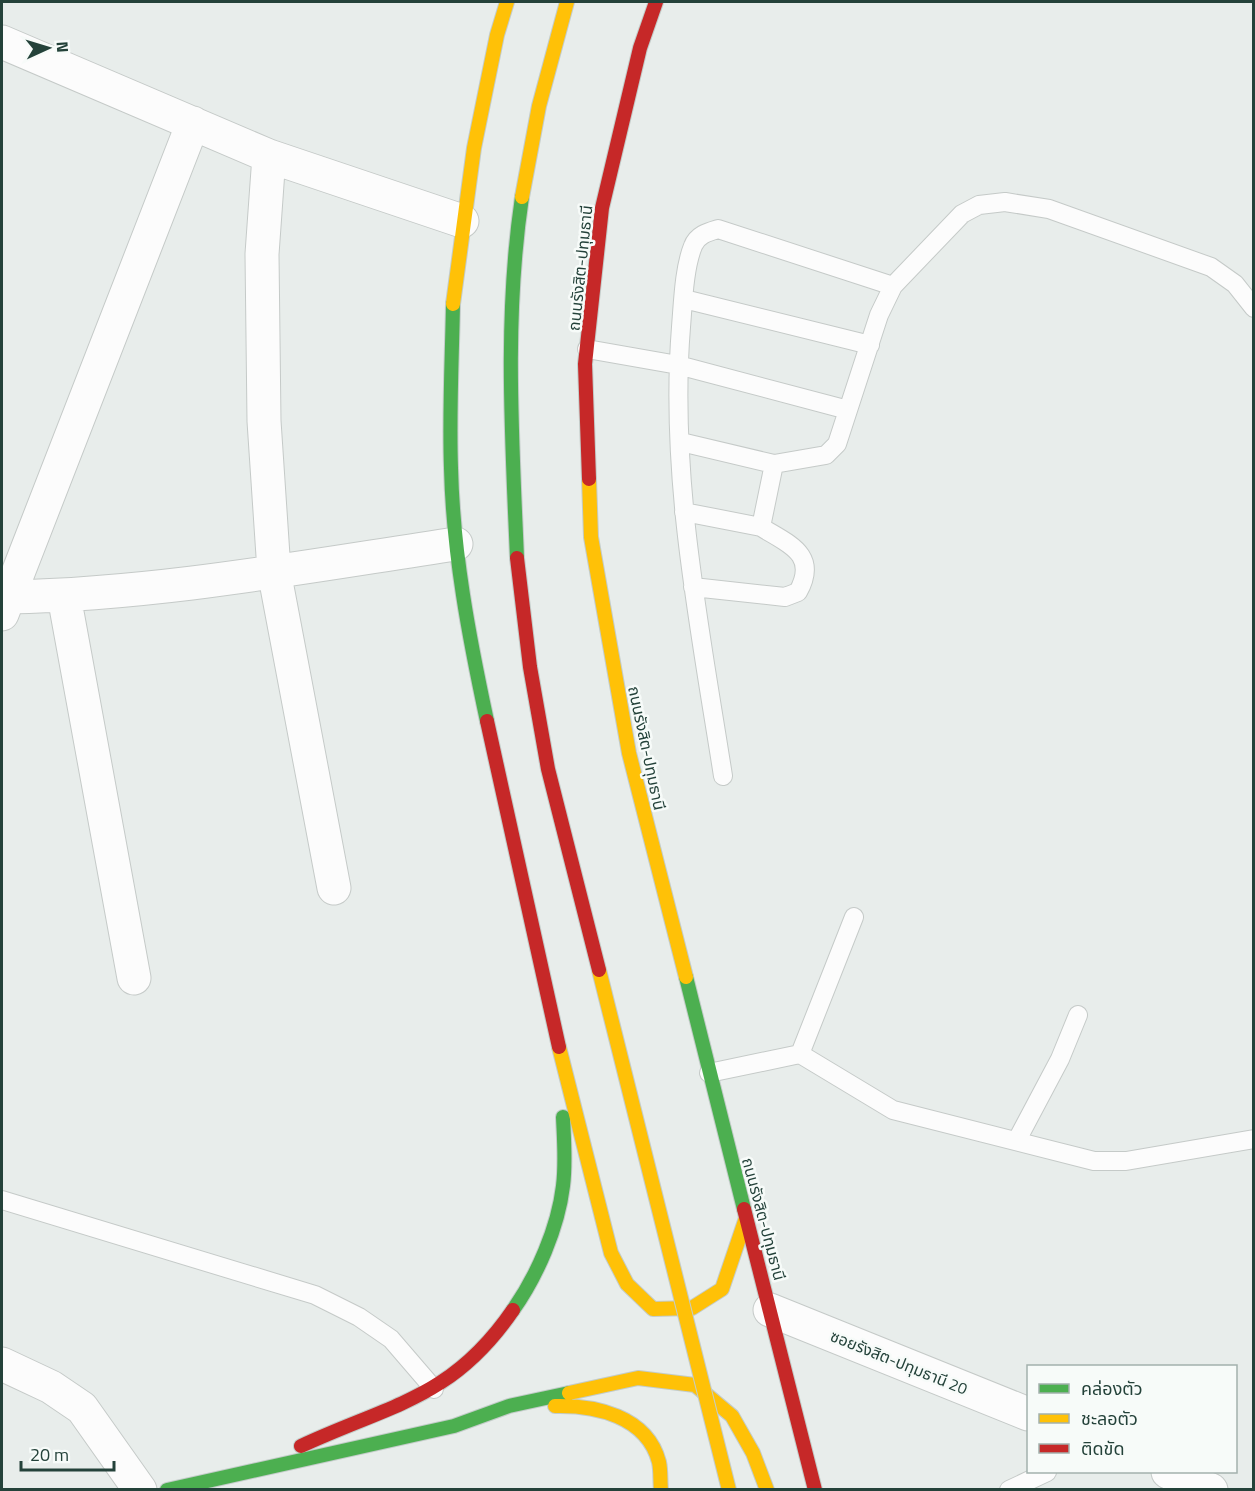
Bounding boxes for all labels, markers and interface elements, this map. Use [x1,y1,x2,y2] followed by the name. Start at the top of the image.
[18,18,78,78] north arrow
[51,41,75,53] text: N
[561,204,599,332] street label: ถนนรังสิต-ปทุมธานี
[622,684,672,812] street label: ถนนรังสิต-ปทุมธานี
[736,1155,792,1283] street label: ถนนรังสิต-ปทุมธานี
[827,1324,971,1400] street label: ซอยรังสิต-ปทุมธานี 20
[1027,1365,1237,1473] legend
[1081,1375,1143,1402] text: คล่องตัว
[1081,1405,1138,1432] text: ชะลอตัว
[21,1434,114,1472] scale bar
[1081,1435,1124,1462] text: ติดขัด
[30,1441,69,1468] text: 20 m

